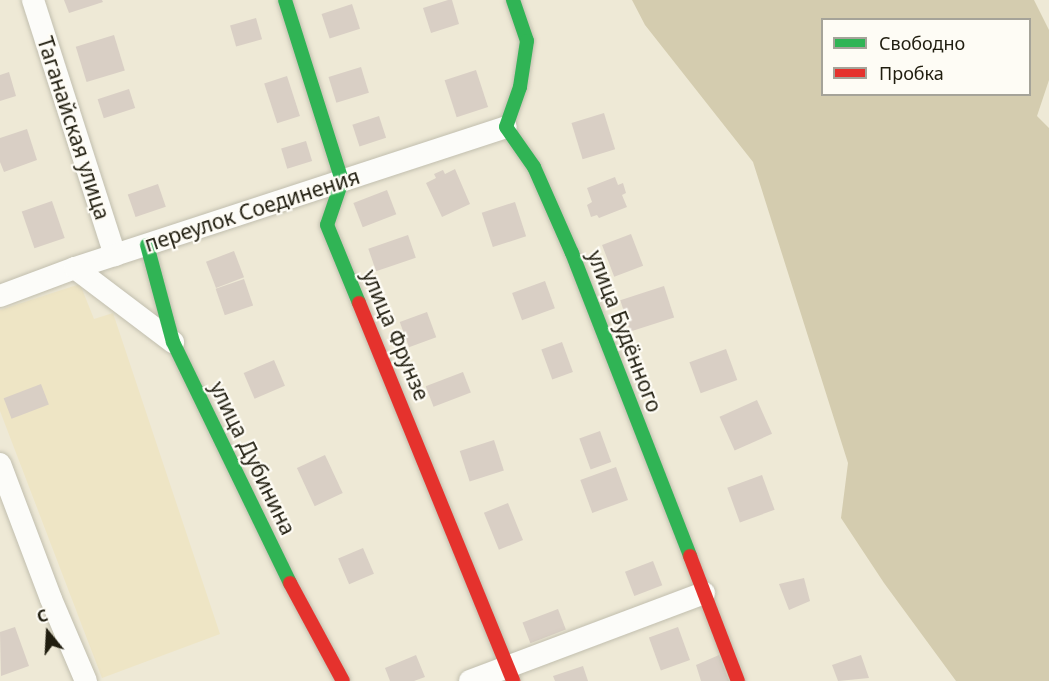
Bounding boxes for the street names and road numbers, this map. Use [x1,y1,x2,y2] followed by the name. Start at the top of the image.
[33,33,115,223] street label: Таганайская улица
[141,163,363,257] street label: переулок Соединения
[583,246,667,416] street label: улица Будённого
[357,266,435,404] street label: улица Фрунзе
[205,377,301,539] street label: улица Дубинина

